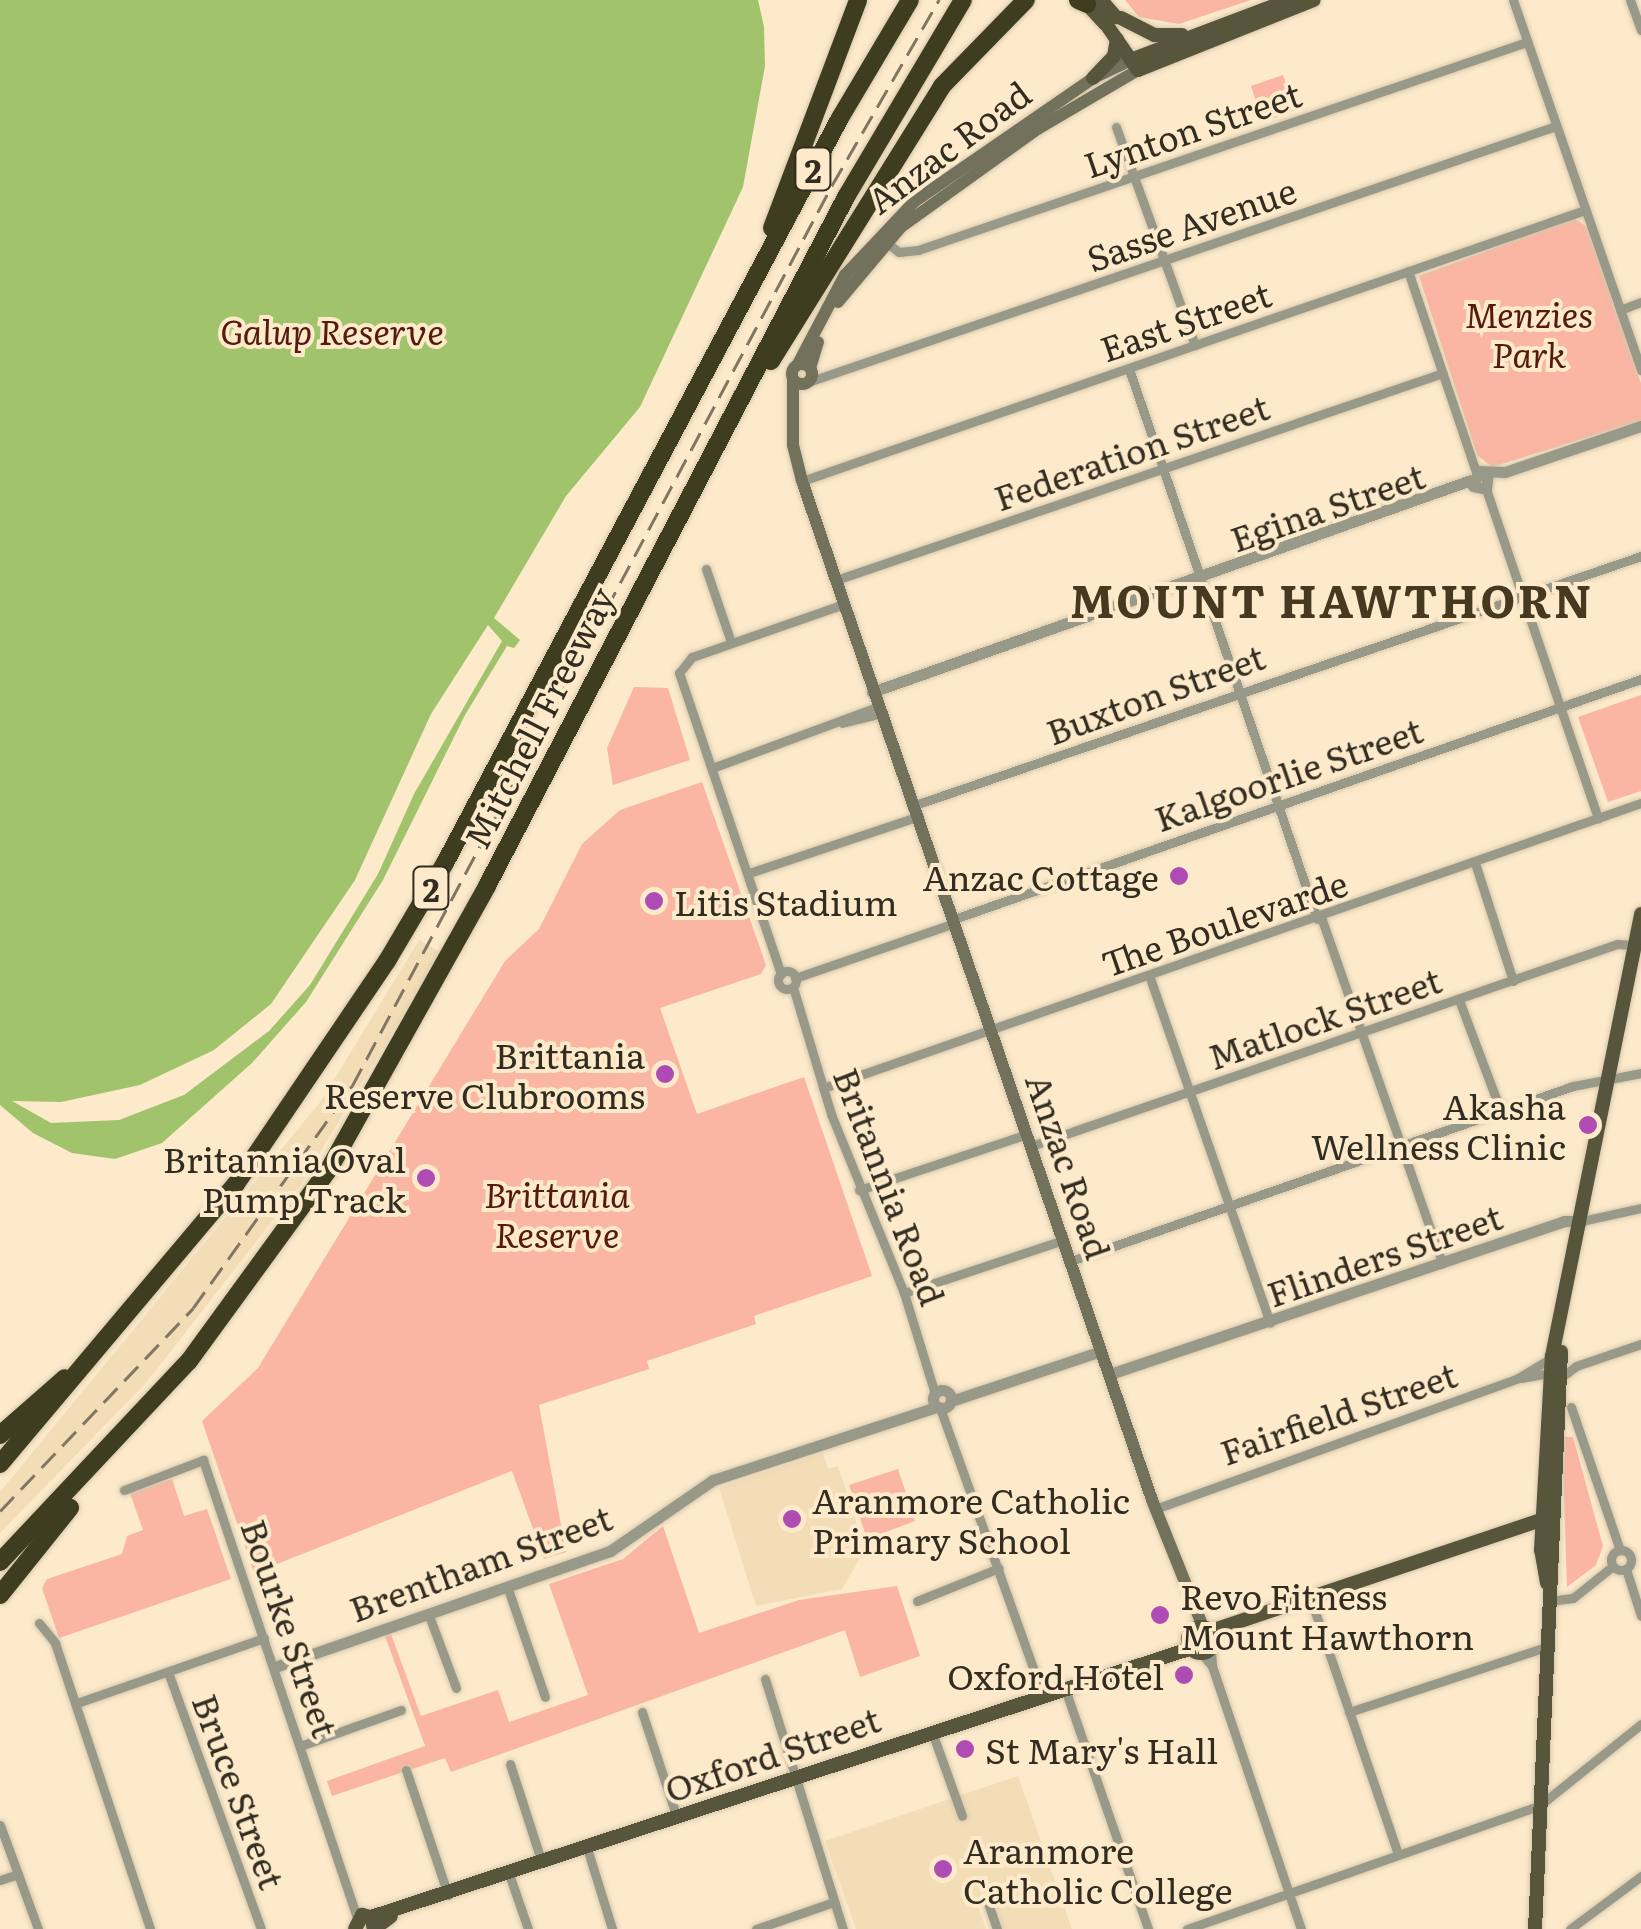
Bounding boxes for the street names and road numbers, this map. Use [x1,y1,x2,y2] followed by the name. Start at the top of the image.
[858,71,1038,221] street label: Anzac Road
[1078,71,1306,185] street label: Lynton Street
[793,142,833,196] road number: 2
[1081,168,1301,278] street label: Sasse Avenue
[1094,271,1276,369] street label: East Street
[988,384,1274,518] street label: Federation Street
[1224,453,1430,559] street label: Egina Street
[454,579,622,855] street label: Mitchell Freeway
[1040,634,1270,752] street label: Buxton Street
[1149,707,1427,839] street label: Kalgoorlie Street
[1096,860,1352,984] street label: The Boulevarde
[411,861,451,915] road number: 2
[1202,957,1446,1077] street label: Matlock Street
[826,1061,956,1311] street label: Britannia Road
[1019,1068,1121,1264] street label: Anzac Road
[1261,1194,1507,1314] street label: Flinders Street
[1214,1352,1462,1472] street label: Fairfield Street
[343,1495,617,1629] street label: Brentham Street
[234,1513,348,1743] street label: Bourke Street
[185,1688,295,1894] street label: Bruce Street
[659,1697,885,1809] street label: Oxford Street

